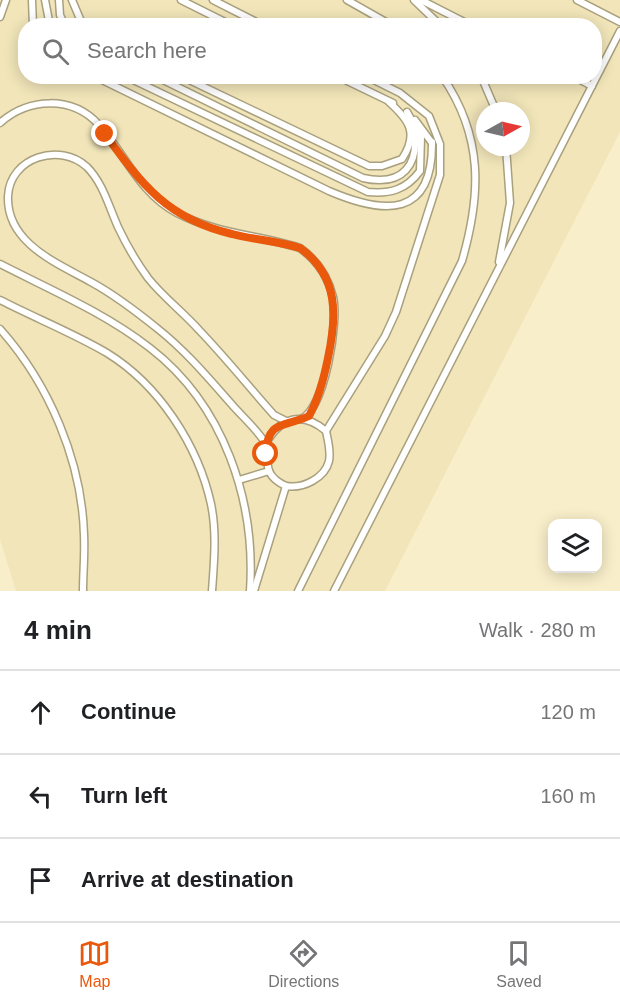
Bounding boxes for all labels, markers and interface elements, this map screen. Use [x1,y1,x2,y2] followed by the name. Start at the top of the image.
[18,18,602,84] search box
[39,35,72,68] icon: search
[87,38,207,63] text: Search here
[476,102,530,156] north arrow
[91,120,117,146] route end
[252,440,278,466] route start
[548,519,602,573] map controls
[548,519,602,573] button: layers
[24,615,92,645] text: 4 min
[479,619,596,641] text: Walk · 280 m
[24,696,57,729] icon: ahead
[81,699,176,724] text: Continue
[540,701,596,723] text: 120 m
[24,780,57,813] icon: left
[81,783,167,808] text: Turn left
[540,785,596,807] text: 160 m
[24,864,57,897] icon: arrive
[81,867,294,892] text: Arrive at destination
[78,937,111,991] tab: Map
[268,937,339,991] tab: Directions
[496,937,542,991] tab: Saved

